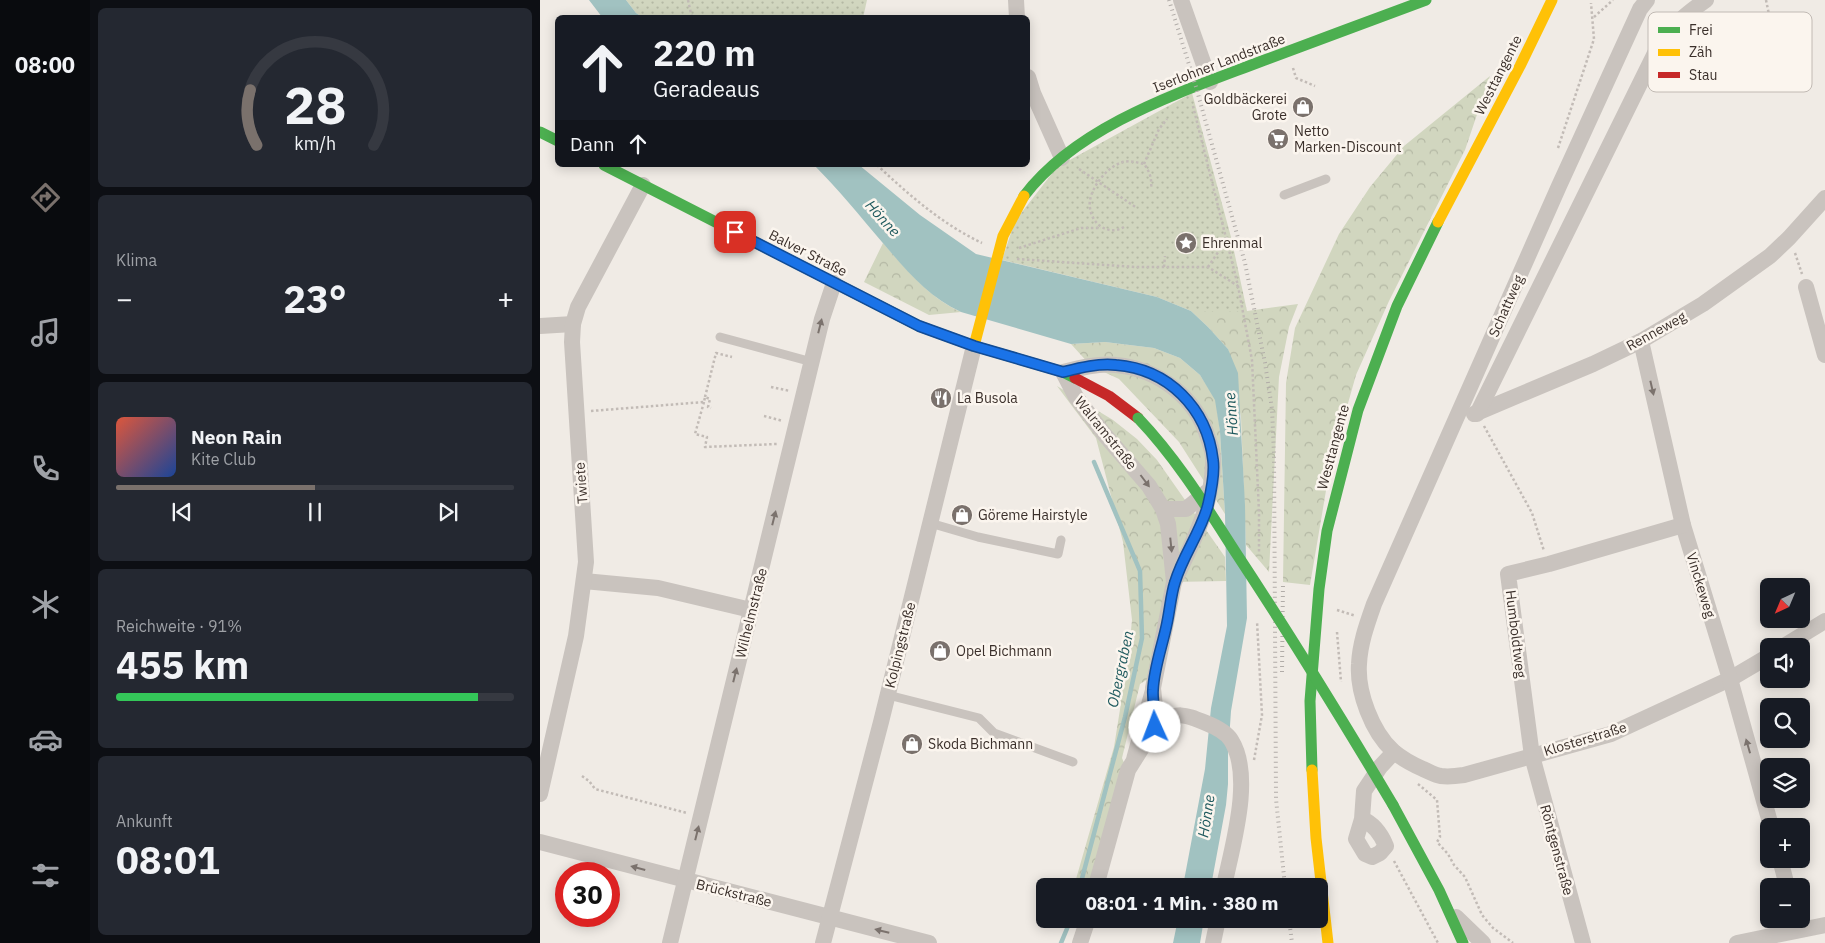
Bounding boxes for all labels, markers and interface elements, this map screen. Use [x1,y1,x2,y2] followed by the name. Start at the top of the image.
[1648,12,1812,92] legend
[1689,21,1713,39] text: Frei
[1150,29,1288,97] street label: Iserlohner Landstraße
[653,30,756,76] text: 220 m
[1470,32,1526,118] street label: Westtangente
[570,35,635,100] icon: ahead
[1689,43,1713,61] text: Zäh
[15,50,75,79] text: 08:00
[1689,66,1717,84] text: Stau
[284,71,346,138] text: 28
[653,74,760,103] text: Geradeaus
[1204,90,1287,124] place label: Goldbäckerei Grote
[1291,95,1315,119] shop icon: Goldbäckerei Grote
[1294,122,1402,156] place label: Netto Marken-Discount
[1266,127,1290,151] supermarket icon: Netto Marken-Discount
[624,130,652,158] icon: ahead
[294,132,336,155] text: km/h
[570,132,614,156] text: Dann
[28,180,63,215] icon: directions
[862,196,905,241] water label: Hönne
[714,211,756,253] pin
[721,218,749,246] icon: arrive
[766,226,850,281] street label: Balver Straße
[1174,231,1198,255] place icon: Ehrenmal
[1202,234,1263,252] place label: Ehrenmal
[116,250,157,270] text: Klima
[1484,272,1528,340] street label: Schattweg
[283,274,347,323] text: 23°
[116,280,133,317] text: −
[497,280,514,317] text: +
[1623,307,1690,355] street label: Renneweg
[28,315,63,350] icon: music
[817,318,825,333] one-way arrow
[1648,381,1656,396] one-way arrow
[929,386,953,410] restaurant icon: La Busola
[957,389,1018,407] place label: La Busola
[1220,392,1242,436] water label: Hönne
[1071,393,1141,474] street label: Walramstraße
[1313,402,1353,491] street label: Westtangente
[191,425,282,449] text: Neon Rain
[191,449,256,469] text: Kite Club
[28,451,63,486] icon: phone
[571,461,591,505] street label: Twiete
[1139,474,1150,487] one-way arrow
[168,498,196,526] icon: previous
[301,498,329,526] icon: pause
[434,498,462,526] icon: next
[950,503,974,527] shop icon: Göreme Hairstyle
[978,506,1088,524] place label: Göreme Hairstyle
[770,510,778,525] one-way arrow
[1167,537,1175,553] one-way arrow
[1683,550,1720,620] street label: Vinckeweg
[731,566,771,660] street label: Wilhelmstraße
[1760,578,1810,628] north arrow
[1760,578,1810,928] map controls
[28,587,63,622] icon: climate
[1502,589,1530,680] street label: Humboldtweg
[881,600,919,690] street label: Kolpingstraße
[116,616,242,636] text: Reichweite · 91%
[1103,629,1137,709] water label: Obergraben
[1760,638,1810,688] button: sound
[928,639,952,663] shop icon: Opel Bichmann
[116,640,249,689] text: 455 km
[956,642,1052,660] place label: Opel Bichmann
[731,668,739,683] one-way arrow
[1760,698,1810,748] button: search
[1128,700,1180,752] position arrow
[1541,718,1629,760] street label: Klosterstraße
[28,722,63,757] icon: car
[900,732,924,756] shop icon: Skoda Bichmann
[928,735,1033,753] place label: Skoda Bichmann
[1744,738,1752,753] one-way arrow
[1760,758,1810,808] button: layers
[1193,793,1219,839] water label: Hönne
[1536,803,1578,898] street label: Röntgenstraße
[116,811,173,831] text: Ankunft
[1760,818,1810,868] button: +
[693,826,701,841] one-way arrow
[116,835,220,884] text: 08:01
[28,858,63,893] icon: filters
[555,862,620,927] speed limit sign: 30
[631,864,646,872] one-way arrow
[694,875,774,911] street label: Brückstraße
[1760,878,1810,928] button: −
[1085,891,1279,915] text: 08:01 · 1 Min. · 380 m
[874,927,889,935] one-way arrow

